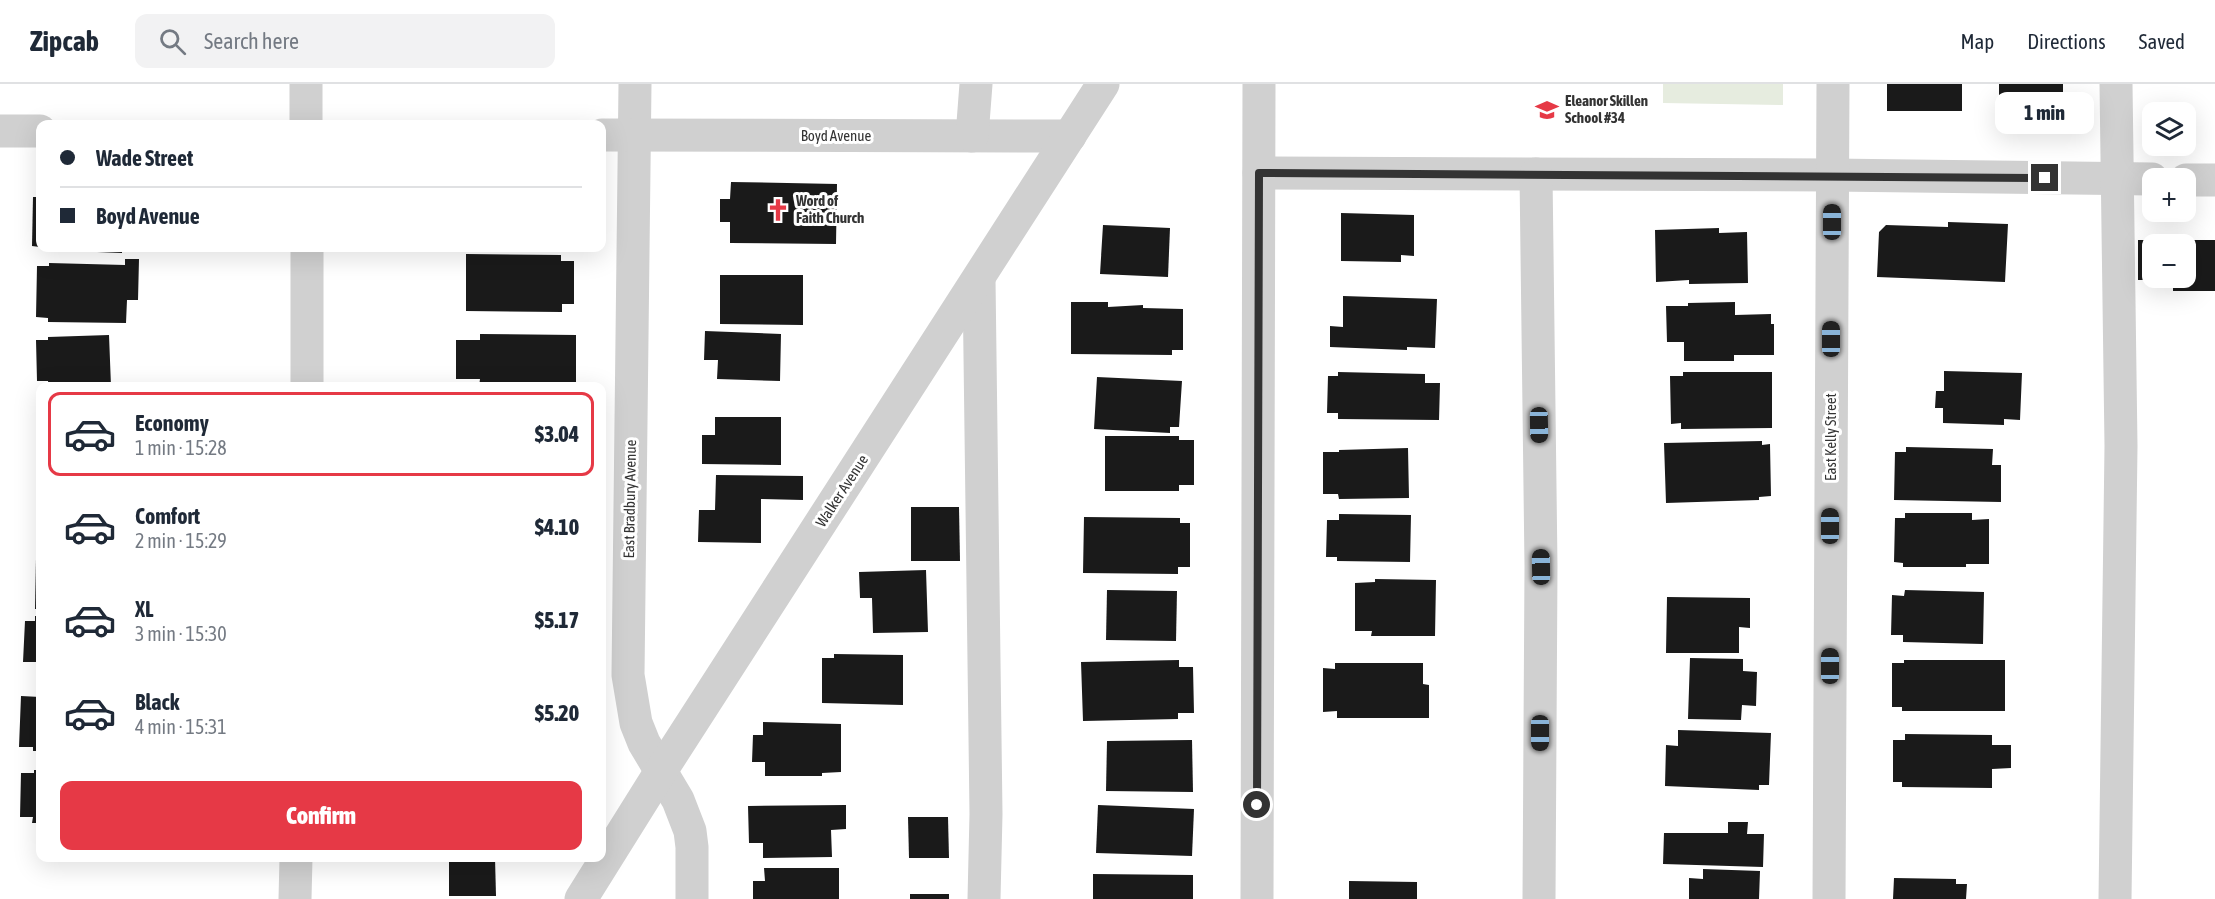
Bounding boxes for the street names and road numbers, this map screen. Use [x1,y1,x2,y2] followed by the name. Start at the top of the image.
[801,127,872,144] street label: Boyd Avenue
[1822,393,1839,481] street label: East Kelly Street
[620,439,639,559] street label: East Bradbury Avenue
[812,451,871,530] street label: Walker Avenue

